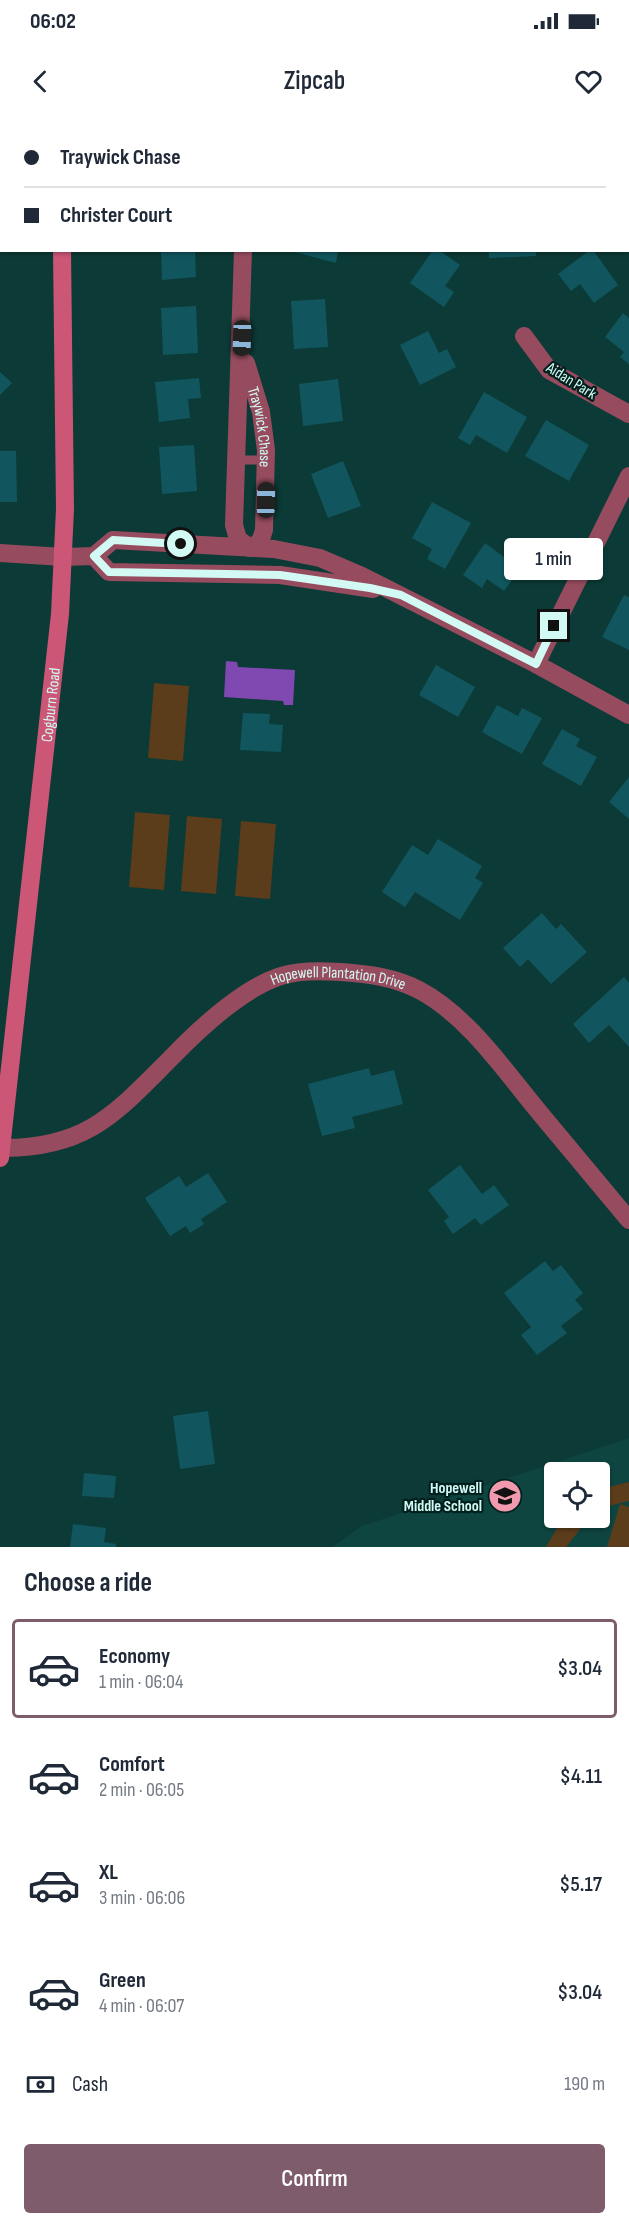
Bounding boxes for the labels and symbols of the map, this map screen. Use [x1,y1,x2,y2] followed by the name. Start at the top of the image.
[232,320,252,356] car
[542,358,600,404] street label: Aidan Park
[243,385,274,468] street label: Traywick Chase
[257,482,275,518] car
[167,530,194,557] route start
[504,539,604,581] callout: 1 min
[540,612,567,639] route end
[38,667,65,743] street label: Cogburn Road
[268,963,408,994] street label: Hopewell Plantation Drive
[487,1478,523,1514] school or university icon: Hopewell Middle School
[404,1479,482,1516] place label: Hopewell Middle School

